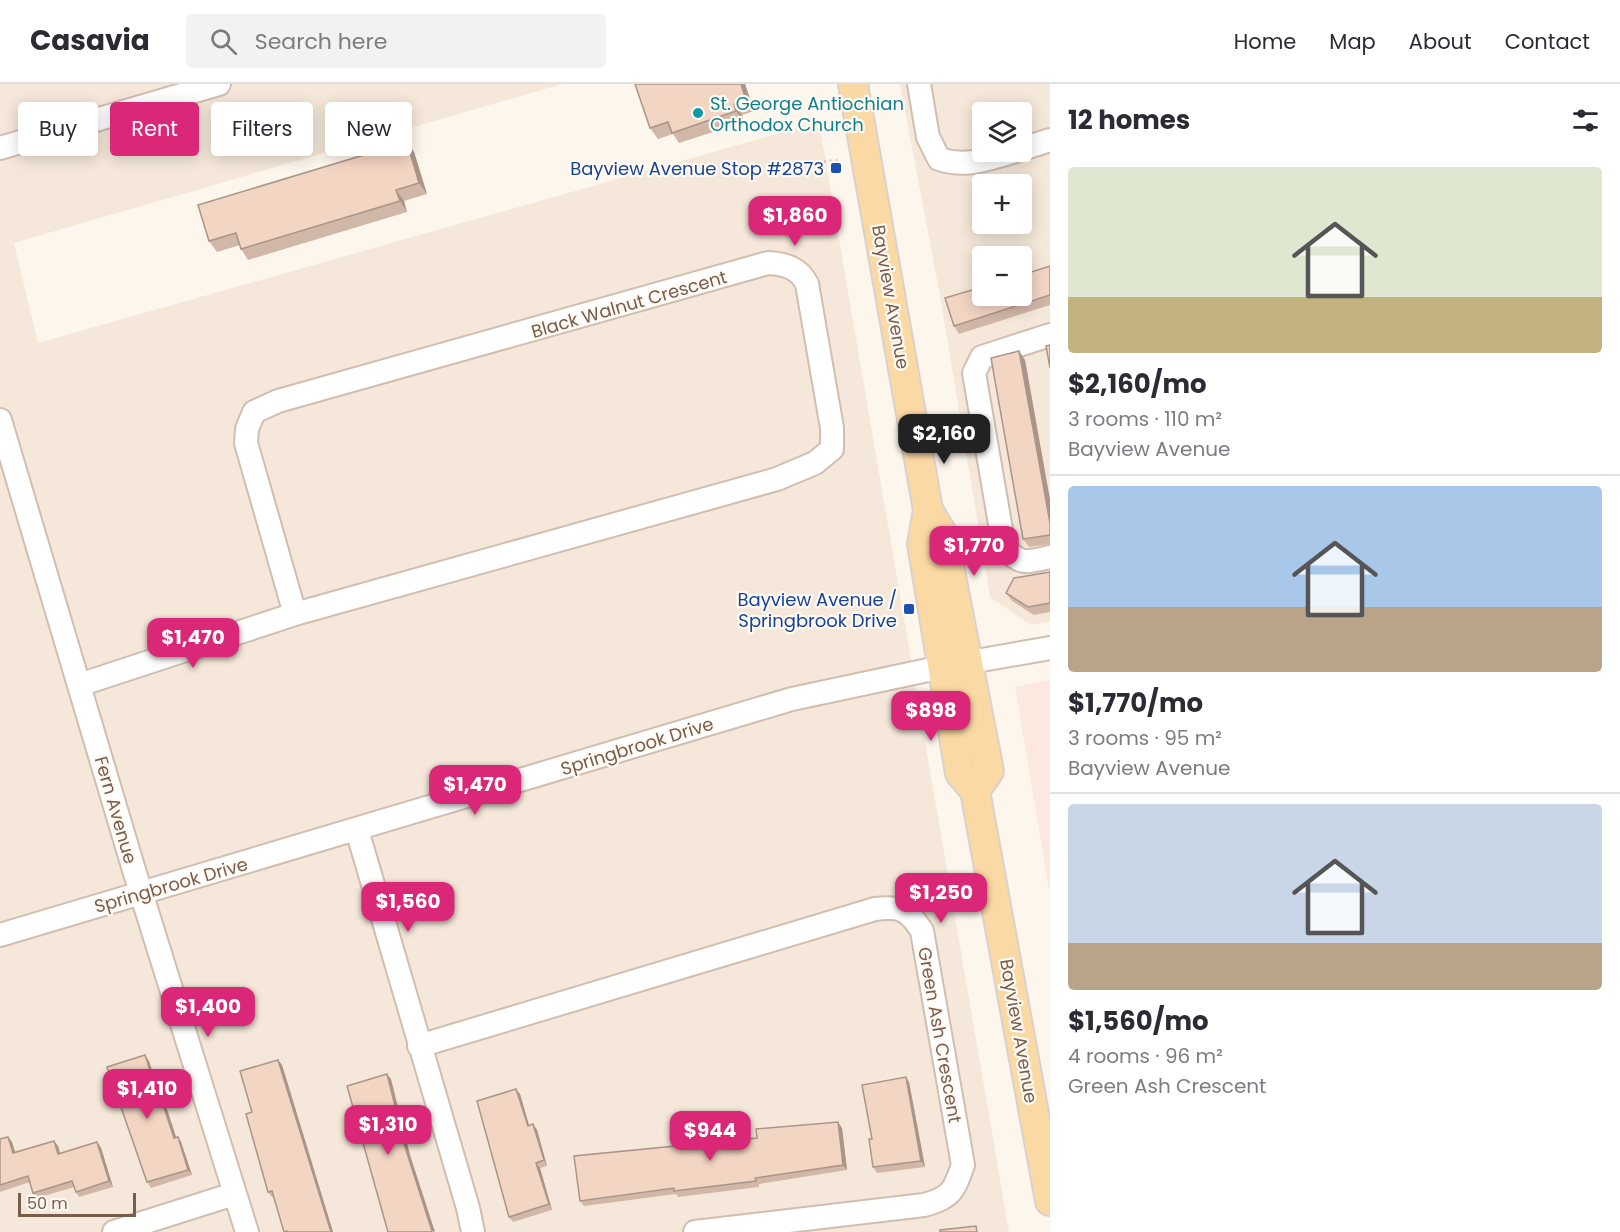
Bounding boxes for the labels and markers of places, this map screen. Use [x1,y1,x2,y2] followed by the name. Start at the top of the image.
[710,91,904,137] place label: St. George Antiochian Orthodox Church
[691,106,705,120] marker: St. George Antiochian Orthodox Church
[570,156,824,181] place label: Bayview Avenue Stop #2873
[829,161,843,175] marker: Bayview Avenue Stop #2873
[746,196,844,247] pin: $1,860
[895,414,993,465] pin: $2,160
[925,526,1023,577] pin: $1,770
[737,587,897,633] place label: Bayview Avenue / Springbrook Drive
[902,602,916,616] marker: Bayview Avenue / Springbrook Drive
[144,618,242,669] pin: $1,470
[895,691,967,742] pin: $898
[426,765,524,816] pin: $1,470
[892,873,990,924] pin: $1,250
[359,882,457,933] pin: $1,560
[159,987,257,1038] pin: $1,400
[98,1069,196,1120] pin: $1,410
[339,1105,437,1156] pin: $1,310
[674,1111,746,1162] pin: $944

